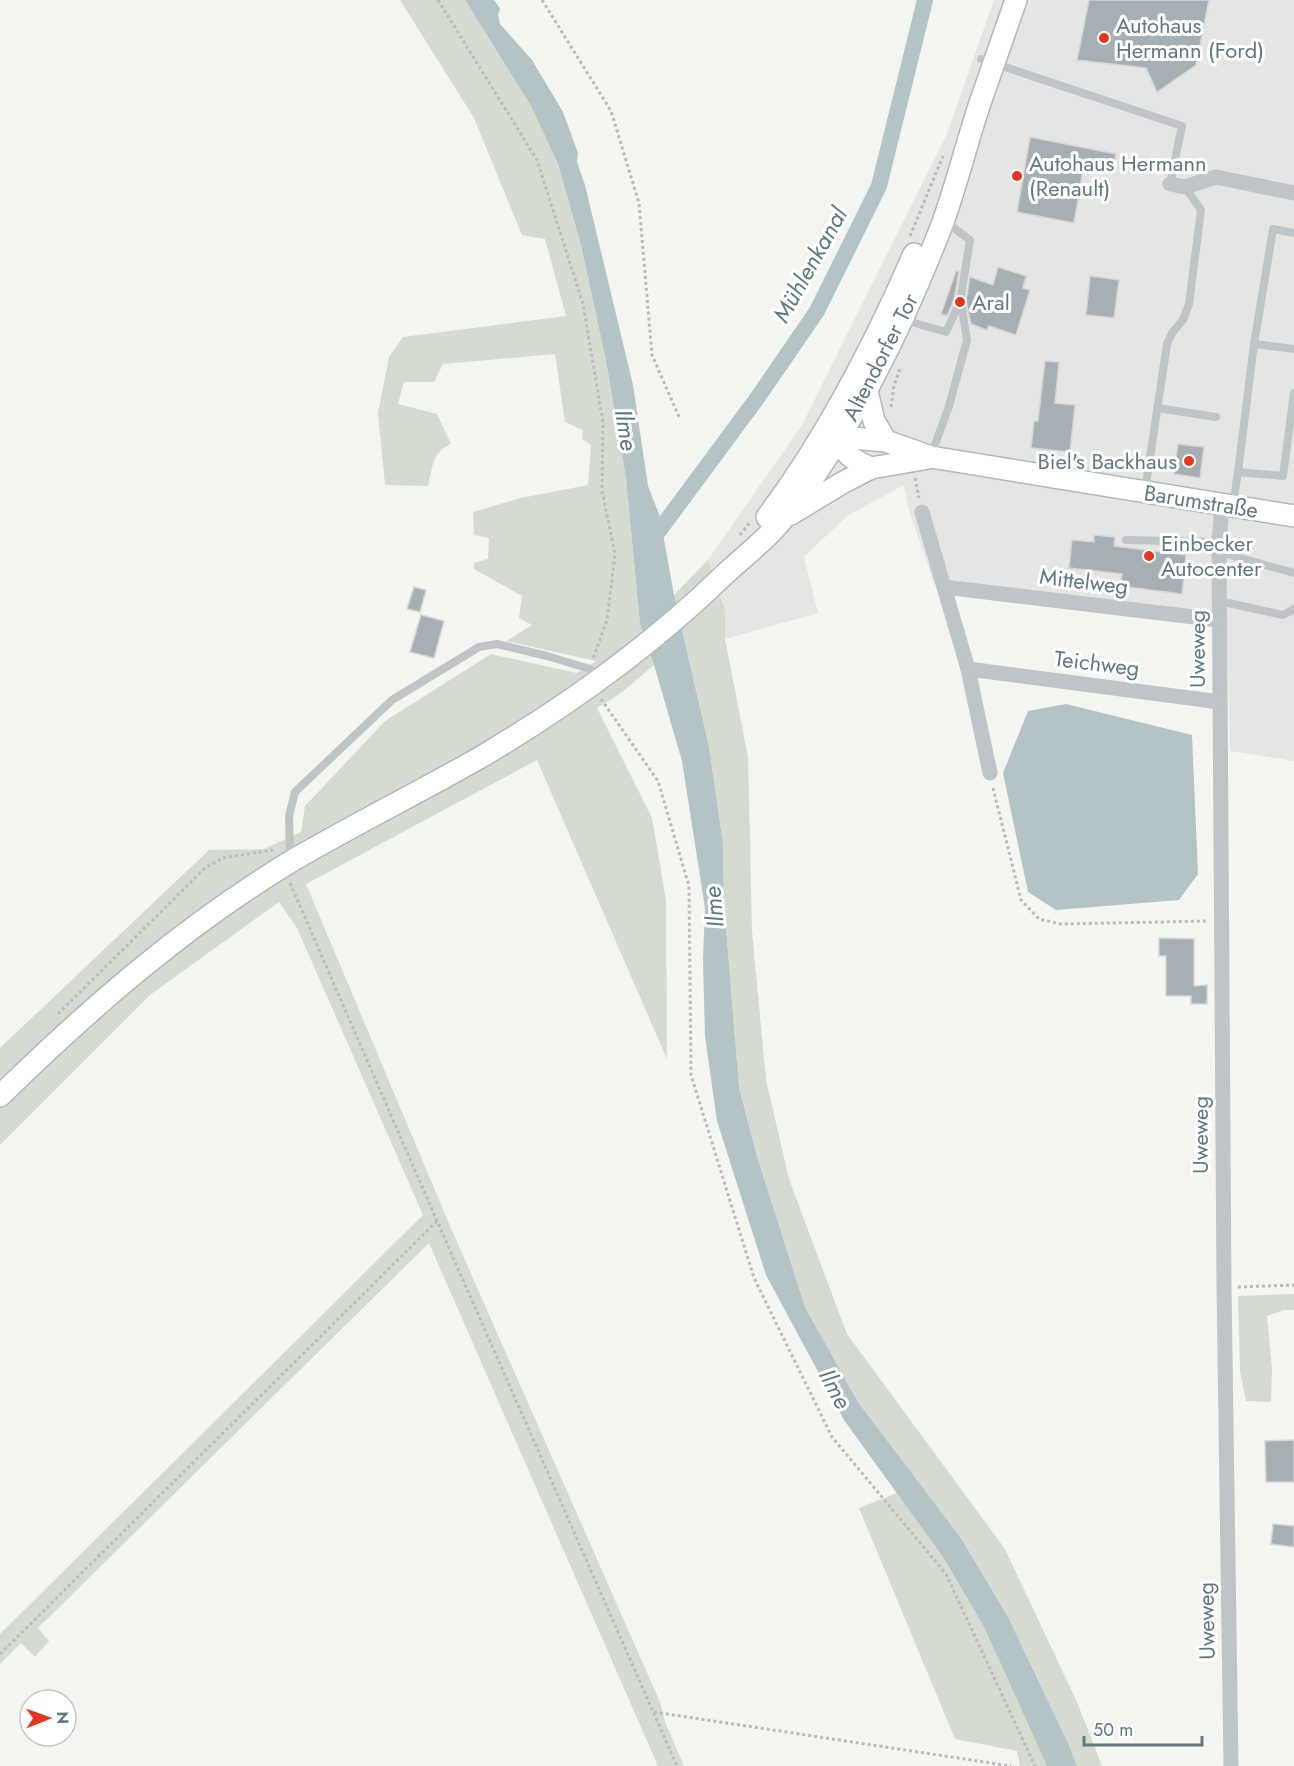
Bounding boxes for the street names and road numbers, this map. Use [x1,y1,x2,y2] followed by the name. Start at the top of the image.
[834,287,926,426] street label: Altendorfer Tor
[1142,476,1260,526] street label: Barumstraße
[1038,560,1130,602] street label: Mittelweg
[1181,610,1213,688] street label: Uweweg
[1053,642,1141,684] street label: Teichweg
[1184,1096,1216,1174] street label: Uweweg
[1189,1582,1223,1660] street label: Uweweg

